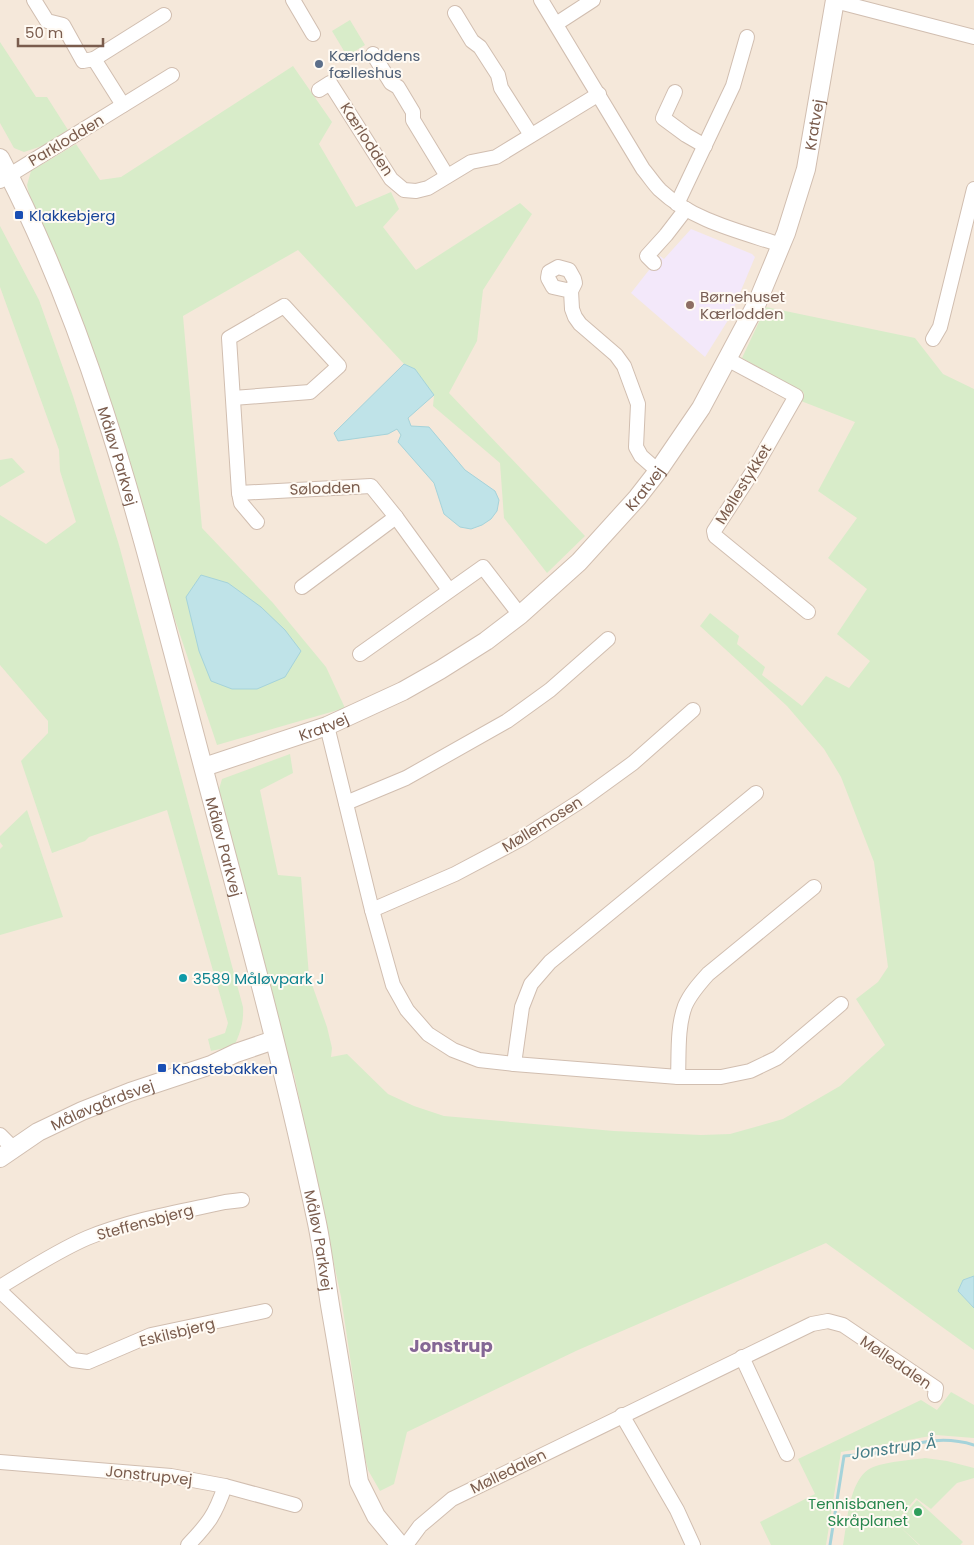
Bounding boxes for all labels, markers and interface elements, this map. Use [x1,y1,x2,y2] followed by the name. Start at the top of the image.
[18,15,102,47] scale bar
[25,22,63,43] text: 50 m
[329,45,421,83] place label: Kærloddens fælleshus
[313,58,325,70] marker: Kærloddens fælleshus
[799,97,828,152] street label: Kratvej
[335,98,399,180] street label: Kærlodden
[24,109,108,171] street label: Parklodden
[29,205,115,226] place label: Klakkebjerg
[13,209,25,221] marker: Klakkebjerg
[700,286,785,324] place label: Børnehuset Kærlodden
[684,299,696,311] marker: Børnehuset Kærlodden
[93,404,143,508] street label: Måløv Parkvej
[710,440,776,528] street label: Møllestykket
[620,462,669,515] street label: Kratvej
[289,476,361,500] street label: Sølodden
[296,707,352,745] street label: Kratvej
[498,791,586,857] street label: Møllemosen
[201,794,248,899] street label: Måløv Parkvej
[193,968,325,989] place label: 3589 Måløvpark J
[177,972,189,984] marker: 3589 Måløvpark J
[172,1058,278,1079] place label: Knastebakken
[156,1062,168,1074] marker: Knastebakken
[47,1074,157,1135] street label: Måløvgårdsvej
[300,1188,338,1292] street label: Måløv Parkvej
[94,1199,196,1245] street label: Steffensbjerg
[137,1312,217,1352] street label: Eskilsbjerg
[856,1330,936,1394] street label: Mølledalen
[409,1333,493,1358] district label: Jonstrup
[850,1431,938,1465] water label: Jonstrup Å
[467,1444,549,1498] street label: Mølledalen
[105,1460,193,1490] street label: Jonstrupvej
[808,1493,908,1531] place label: Tennisbanen, Skråplanet
[912,1506,924,1518] marker: Tennisbanen, Skråplanet

